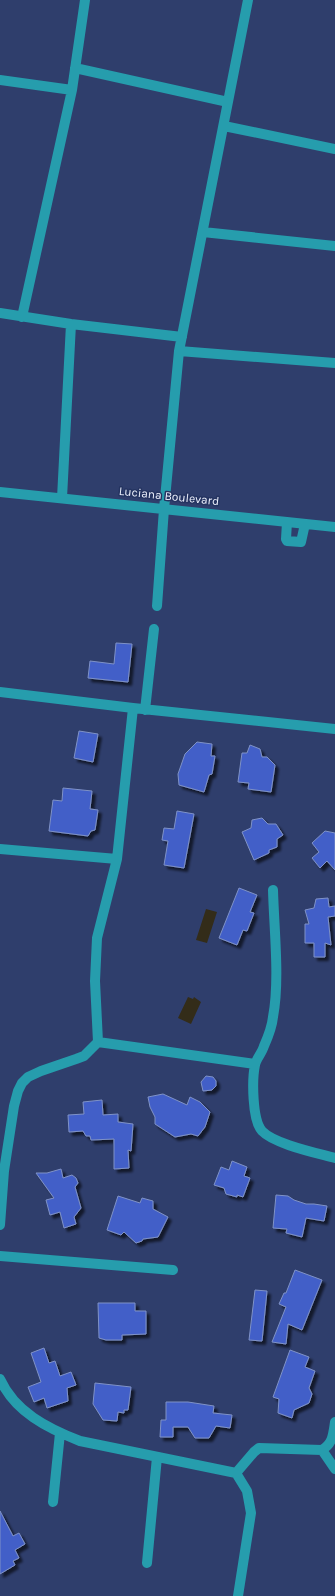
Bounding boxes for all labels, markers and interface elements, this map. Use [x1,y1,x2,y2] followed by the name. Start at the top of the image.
[118,484,220,508] street label: Luciana Boulevard

